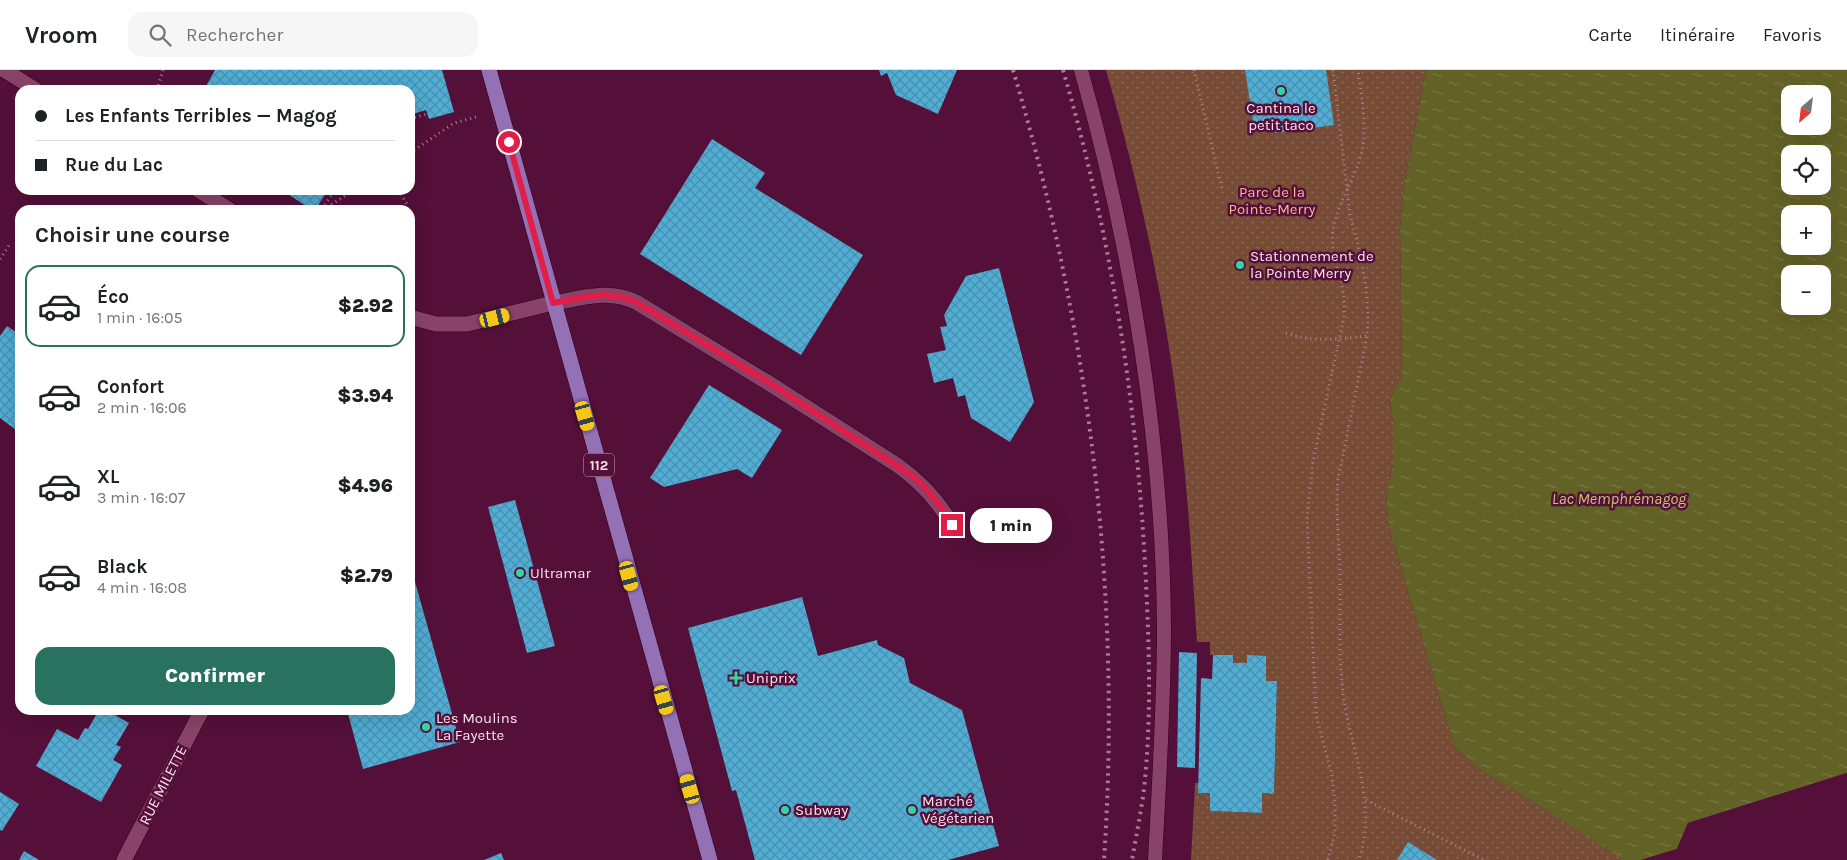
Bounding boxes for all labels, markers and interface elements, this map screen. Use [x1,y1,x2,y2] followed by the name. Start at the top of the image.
[128,12,478,57] search box
[25,21,98,49] text: Vroom
[146,21,174,49] icon: search
[186,24,283,46] text: Rechercher
[1589,24,1632,46] text: Carte
[1660,24,1735,46] text: Itinéraire
[1763,24,1822,46] text: Favoris
[1275,85,1287,97] marker: Cantina le petit taco
[1781,85,1831,135] north arrow
[1781,85,1831,315] map controls
[1246,99,1316,134] place label: Cantina le petit taco
[65,105,337,127] text: Les Enfants Terribles — Magog
[498,131,520,153] route start
[1781,145,1831,195] button: locate
[65,154,163,176] text: Rue du Lac
[1229,183,1315,218] park label: Parc de la Pointe-Merry
[1781,205,1831,255] button: +
[35,222,230,248] text: Choisir une course
[1250,247,1374,282] place label: Stationnement de la Pointe Merry
[1234,259,1246,271] marker: Stationnement de la Pointe Merry
[1781,265,1831,315] button: −
[37,284,82,329] icon: car
[97,286,129,308] text: Éco
[338,295,393,317] text: $2.92
[478,307,511,329] car
[97,308,183,327] text: 1 min · 16:05
[37,374,82,419] icon: car
[97,376,164,398] text: Confort
[337,385,393,407] text: $3.94
[97,398,187,417] text: 2 min · 16:06
[573,400,596,432] car
[584,454,614,476] road number: 112
[37,464,82,509] icon: car
[97,466,119,488] text: XL
[337,475,393,497] text: $4.96
[97,488,185,507] text: 3 min · 16:07
[1552,489,1687,508] water label: Lac Memphrémagog
[970,508,1052,542] callout: 1 min
[941,514,963,536] route end
[990,516,1032,535] text: 1 min
[37,554,82,599] icon: car
[97,556,148,578] text: Black
[617,560,640,592] car
[530,564,592,582] place label: Ultramar
[340,565,393,587] text: $2.79
[514,567,526,579] marker: Ultramar
[97,578,187,597] text: 4 min · 16:08
[35,647,395,705] button: Confirmer
[746,669,796,687] place label: Uniprix
[730,672,742,684] marker: Uniprix
[652,684,675,716] car
[436,709,518,744] place label: Les Moulins La Fayette
[420,721,432,733] marker: Les Moulins La Fayette
[135,742,191,828] street label: RUE MILETTE
[678,773,701,805] car
[922,792,994,827] place label: Marché Végétarien
[795,801,848,819] place label: Subway
[779,804,791,816] marker: Subway
[906,804,918,816] marker: Marché Végétarien

